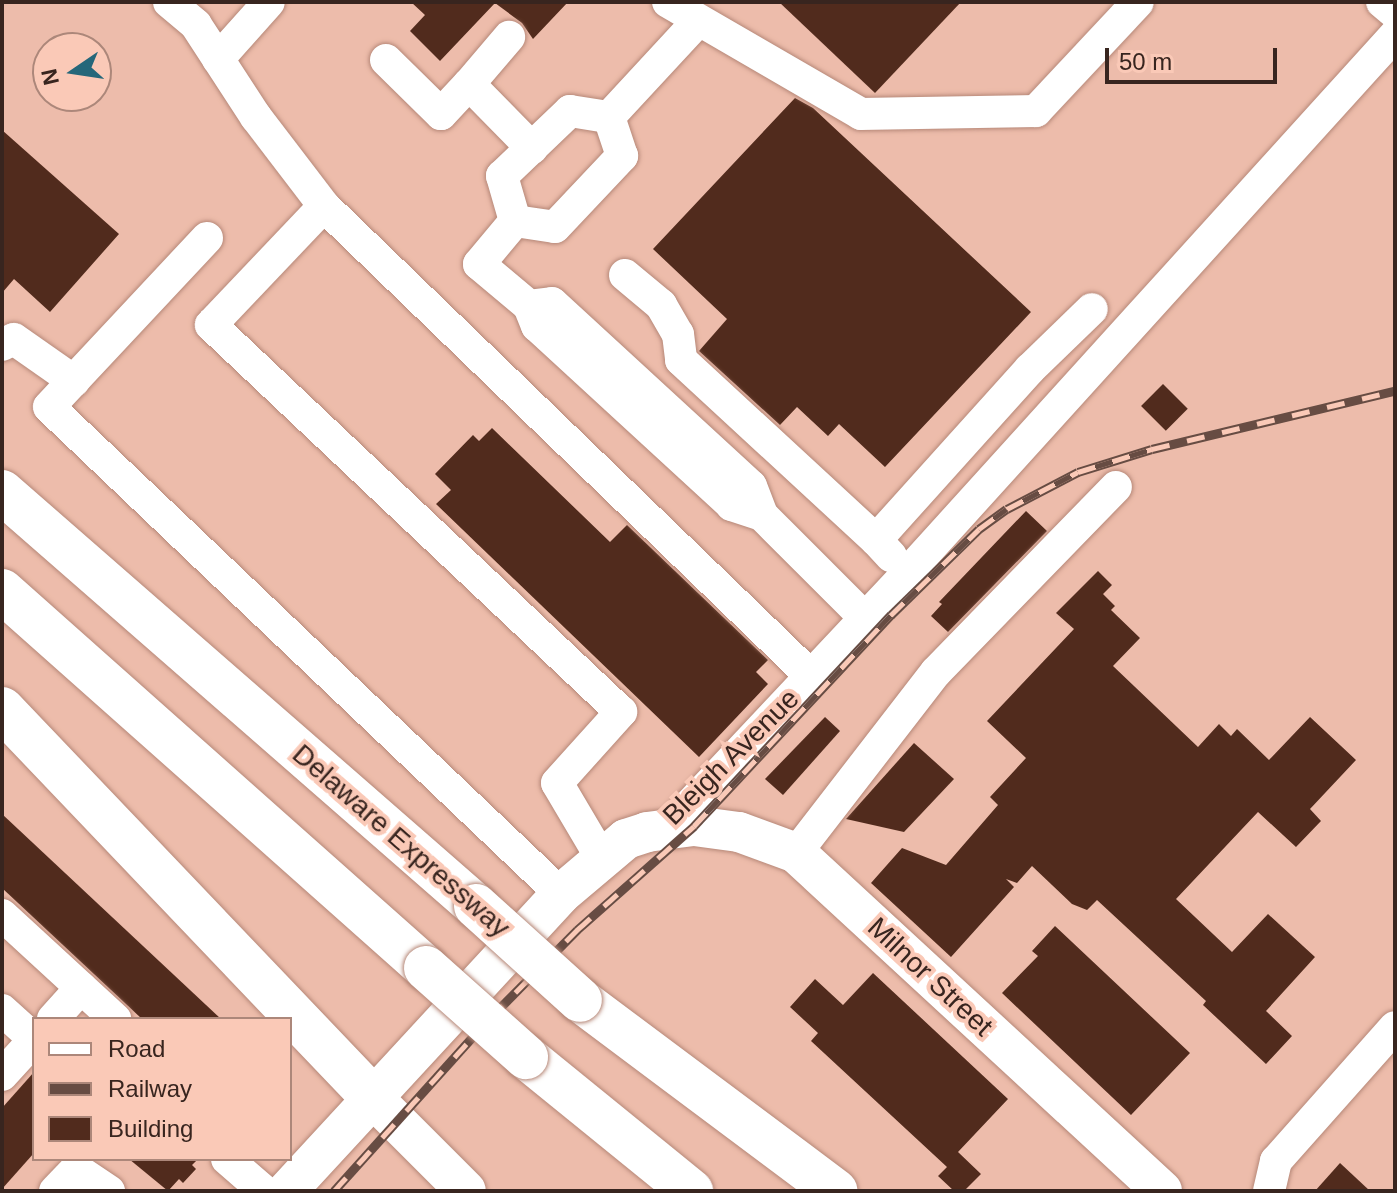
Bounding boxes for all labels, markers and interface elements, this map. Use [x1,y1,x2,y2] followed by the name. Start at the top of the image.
[32,32,112,112] north arrow
[1109,32,1281,82] scale bar
[1119,48,1172,75] text: 50 m
[36,67,64,88] text: N
[655,681,807,833] street label: Bleigh Avenue
[285,737,517,945] street label: Delaware Expressway
[861,911,999,1043] street label: Milnor Street
[32,1017,292,1161] legend
[108,1035,165,1062] text: Road
[108,1075,192,1102] text: Railway
[108,1115,193,1142] text: Building

